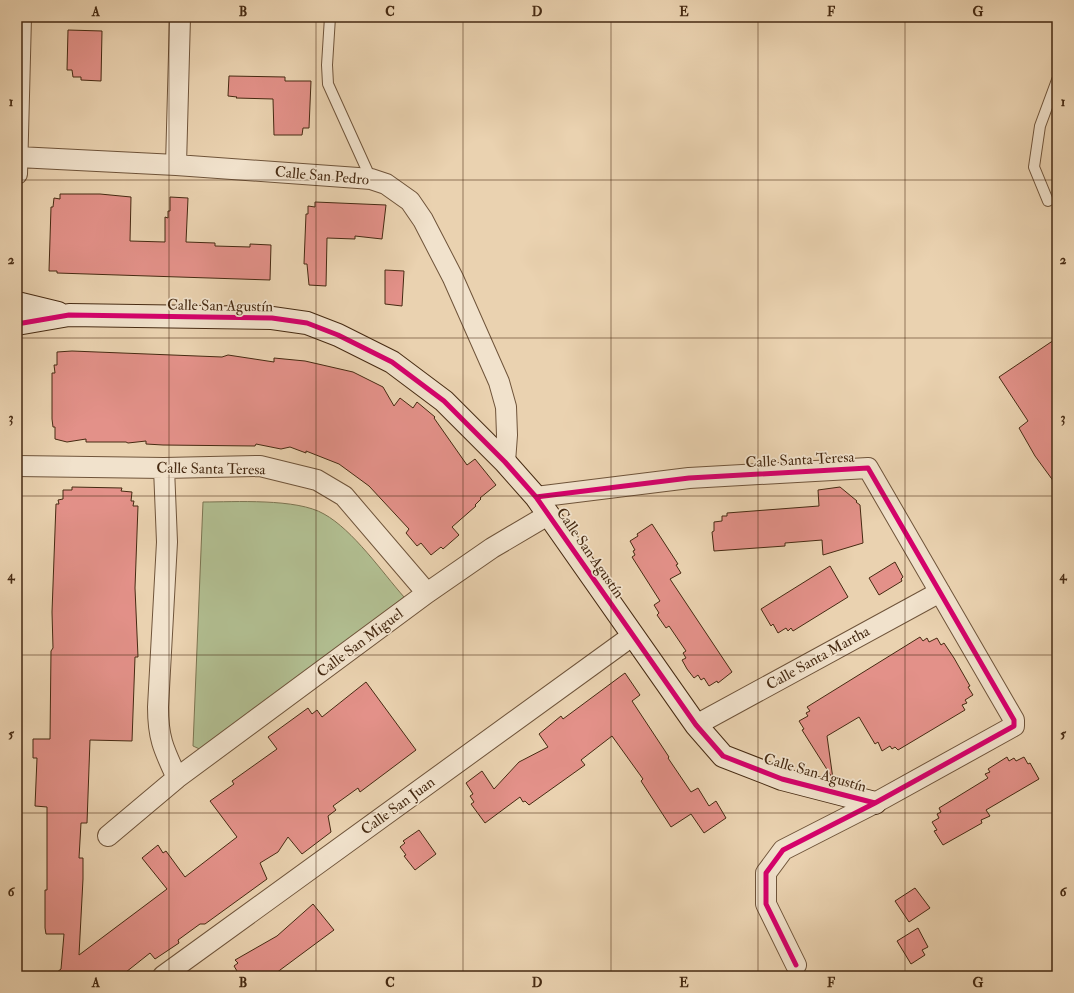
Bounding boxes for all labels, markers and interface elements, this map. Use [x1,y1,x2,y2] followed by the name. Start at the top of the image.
[91,4,101,20] text: A
[239,4,247,20] text: B
[385,4,395,20] text: C
[532,4,543,20] text: D
[679,4,689,20] text: E
[827,4,836,20] text: F
[973,4,984,20] text: G
[9,94,14,110] text: 1
[1061,94,1066,110] text: 1
[274,162,370,190] street label: Calle San Pedro
[8,252,15,268] text: 2
[1060,252,1067,268] text: 2
[167,296,273,316] street label: Calle San Agustín
[9,410,14,426] text: 3
[1061,410,1066,426] text: 3
[745,448,856,472] street label: Calle Santa Teresa
[156,459,267,479] street label: Calle Santa Teresa
[552,504,628,602] street label: Calle San Agustín
[6,568,15,584] text: 4
[1058,568,1067,584] text: 4
[313,604,407,682] street label: Calle San Miguel
[763,621,874,694] street label: Calle Santa Martha
[8,726,14,742] text: 5
[1060,726,1066,742] text: 5
[761,749,869,797] street label: Calle San Agustín
[357,773,440,840] street label: Calle San Juan
[8,884,16,900] text: 6
[1060,884,1068,900] text: 6
[91,975,101,991] text: A
[239,975,247,991] text: B
[385,975,395,991] text: C
[532,975,543,991] text: D
[679,975,689,991] text: E
[827,975,836,991] text: F
[973,975,984,991] text: G

